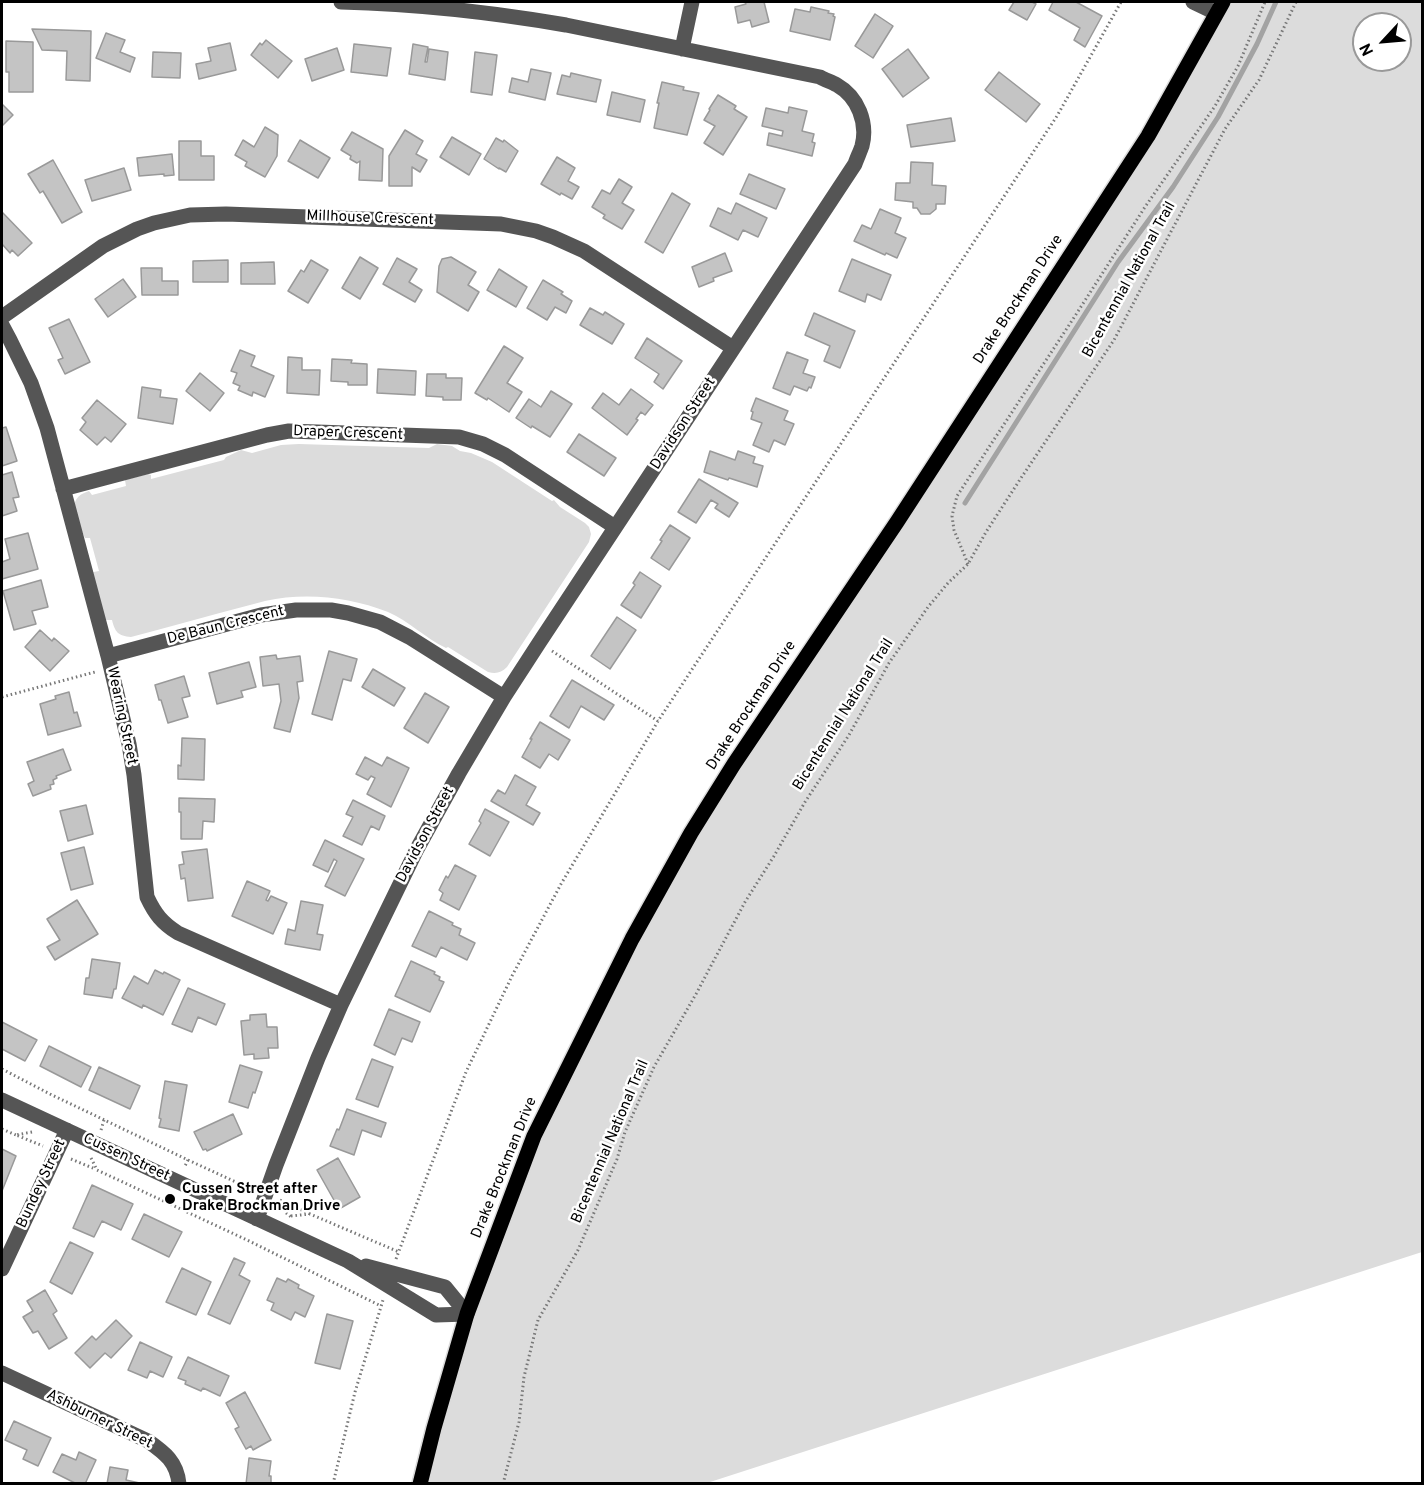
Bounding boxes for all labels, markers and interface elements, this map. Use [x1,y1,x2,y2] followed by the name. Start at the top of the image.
[1352,12,1412,72] north arrow
[1356,39,1379,59] text: N
[1080,199,1180,361] street label: Bicentennial National Trail
[306,208,434,230] street label: Millhouse Crescent
[970,232,1068,368] street label: Drake Brockman Drive
[648,375,720,473] street label: Davidson Street
[293,423,403,445] street label: Draper Crescent
[166,603,286,649] street label: De Baun Crescent
[790,636,898,794] street label: Bicentennial National Trail
[703,638,801,774] street label: Drake Brockman Drive
[102,665,140,767] street label: Wearing Street
[393,784,459,886] street label: Davidson Street
[568,1058,654,1226] street label: Bicentennial National Trail
[468,1095,542,1241] street label: Drake Brockman Drive
[80,1130,172,1186] street label: Cussen Street
[14,1137,70,1231] street label: Bundey Street
[182,1181,340,1216] place label: Cussen Street after Drake Brockman Drive
[163,1192,177,1206] marker: Cussen Street after Drake Brockman Drive
[43,1387,155,1453] street label: Ashburner Street

